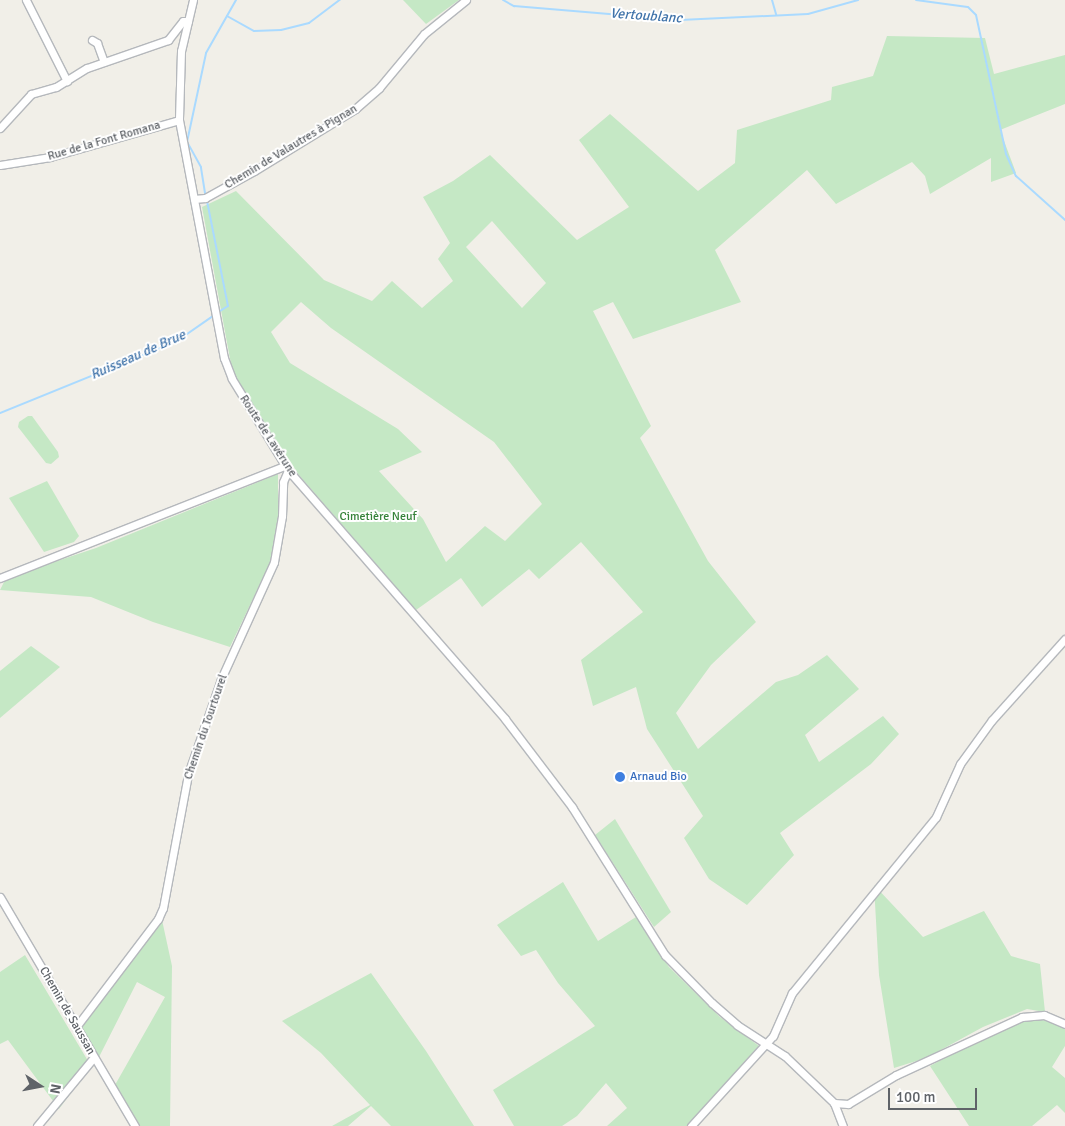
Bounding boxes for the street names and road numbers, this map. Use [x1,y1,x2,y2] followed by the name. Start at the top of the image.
[222,102,360,192] street label: Chemin de Valautres à Pignan
[46,118,162,164] street label: Rue de la Font Romana
[236,392,300,480] street label: Route de Lavérune
[181,672,231,782] street label: Chemin du Tourtourel
[36,964,98,1058] street label: Chemin de Saussan

